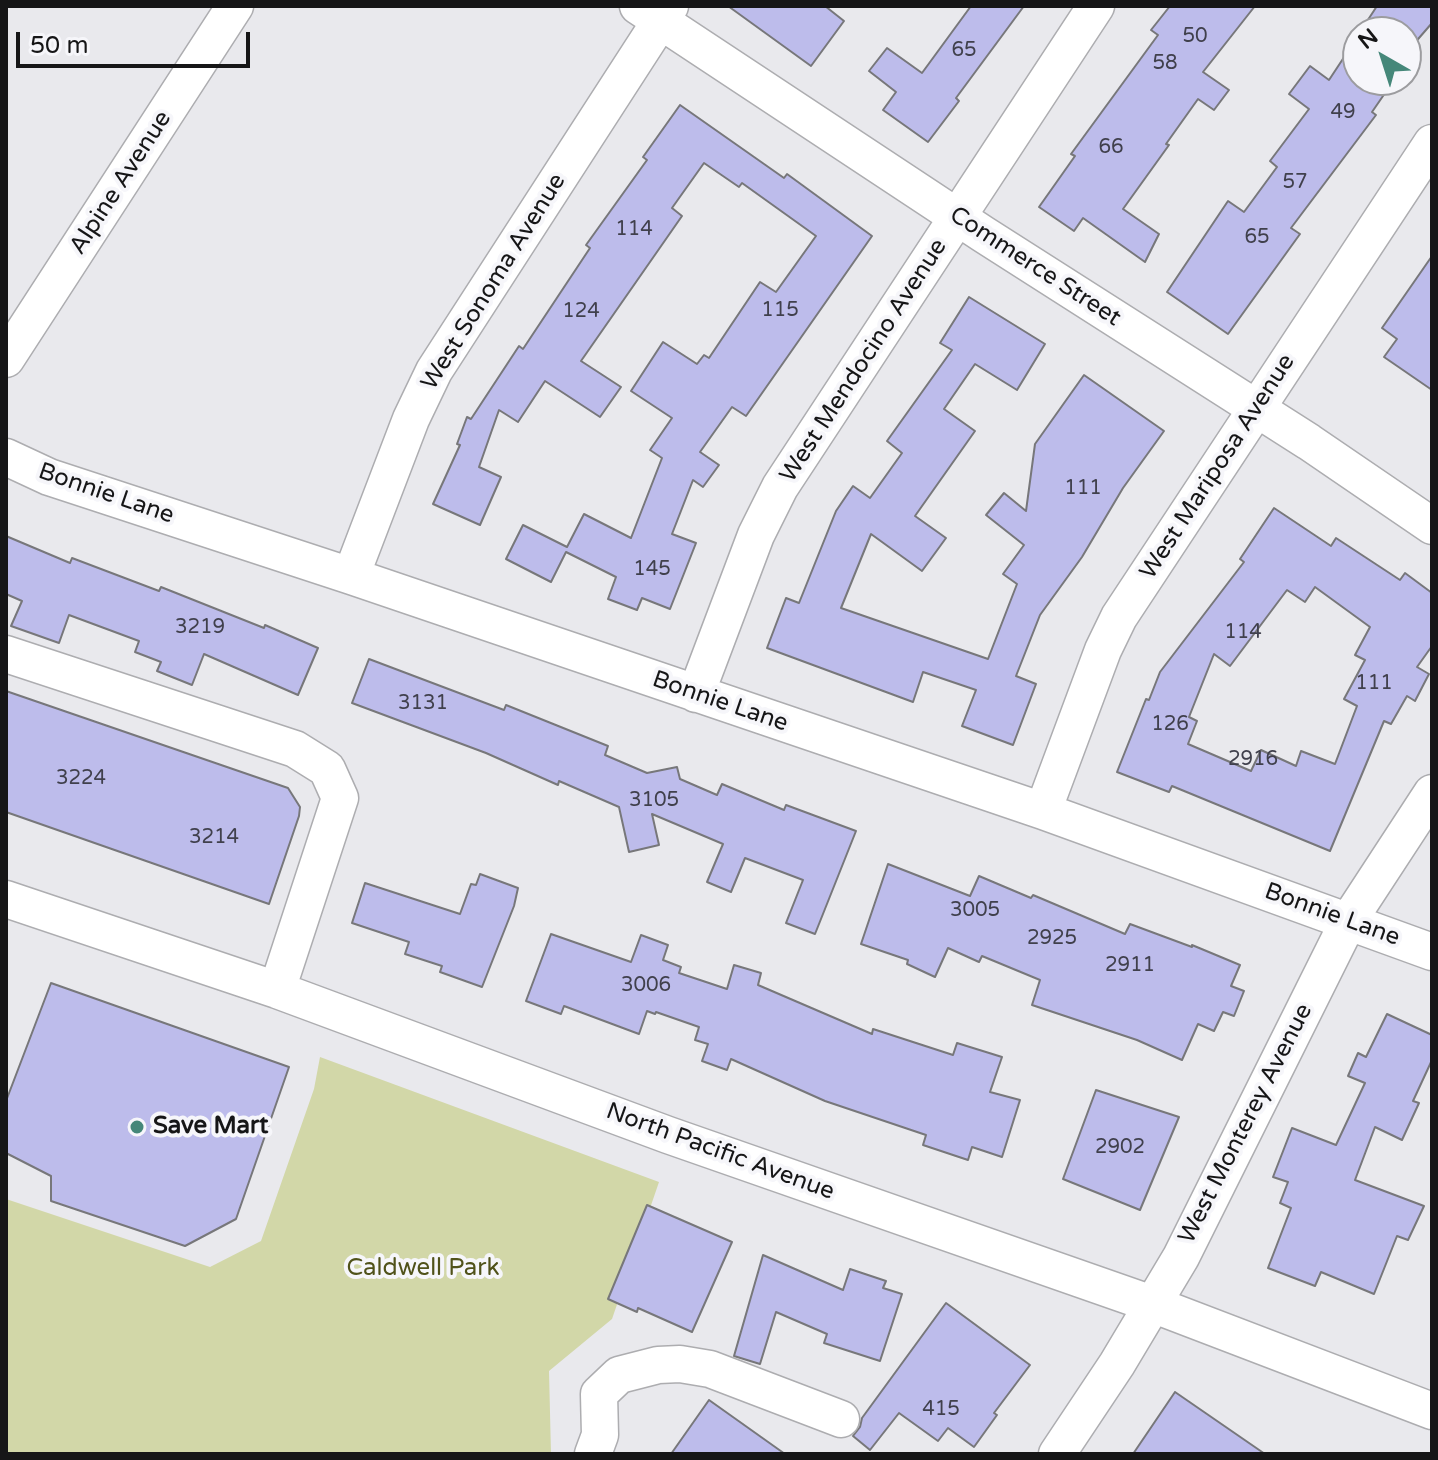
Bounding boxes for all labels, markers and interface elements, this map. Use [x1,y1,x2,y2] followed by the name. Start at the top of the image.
[20,16,254,66] scale bar
[1342,16,1422,96] north arrow
[1353,23,1383,55] text: N
[1182,25,1208,49] house number: 50
[30,31,88,60] text: 50 m
[951,39,977,63] house number: 65
[1152,52,1178,76] house number: 58
[1330,101,1356,125] house number: 49
[64,106,178,260] street label: Alpine Avenue
[1098,136,1124,160] house number: 66
[416,168,572,396] street label: West Sonoma Avenue
[1282,171,1308,195] house number: 57
[944,201,1126,333] street label: Commerce Street
[615,218,653,242] house number: 114
[1244,226,1270,250] house number: 65
[774,234,954,488] street label: West Mendocino Avenue
[761,299,799,323] house number: 115
[562,300,600,324] house number: 124
[1134,349,1302,585] street label: West Mariposa Avenue
[34,457,178,531] street label: Bonnie Lane
[1064,477,1102,501] house number: 111
[633,558,671,582] house number: 145
[175,616,225,640] house number: 3219
[1224,621,1262,645] house number: 114
[648,665,792,739] street label: Bonnie Lane
[1355,672,1393,696] house number: 111
[398,692,448,716] house number: 3131
[1151,713,1189,737] house number: 126
[1228,748,1278,772] house number: 2916
[56,767,106,791] house number: 3224
[629,789,679,813] house number: 3105
[189,826,239,850] house number: 3214
[1261,877,1403,953] street label: Bonnie Lane
[950,899,1000,923] house number: 3005
[1027,927,1077,951] house number: 2925
[1105,954,1155,978] house number: 2911
[621,974,671,998] house number: 3006
[1173,999,1319,1249] street label: West Monterey Avenue
[602,1097,838,1207] street label: North Pacific Avenue
[153,1113,268,1141] place label: Save Mart
[128,1118,146,1136] marker: Save Mart
[1095,1136,1145,1160] house number: 2902
[346,1255,500,1283] park label: Caldwell Park
[922,1398,960,1422] house number: 415

